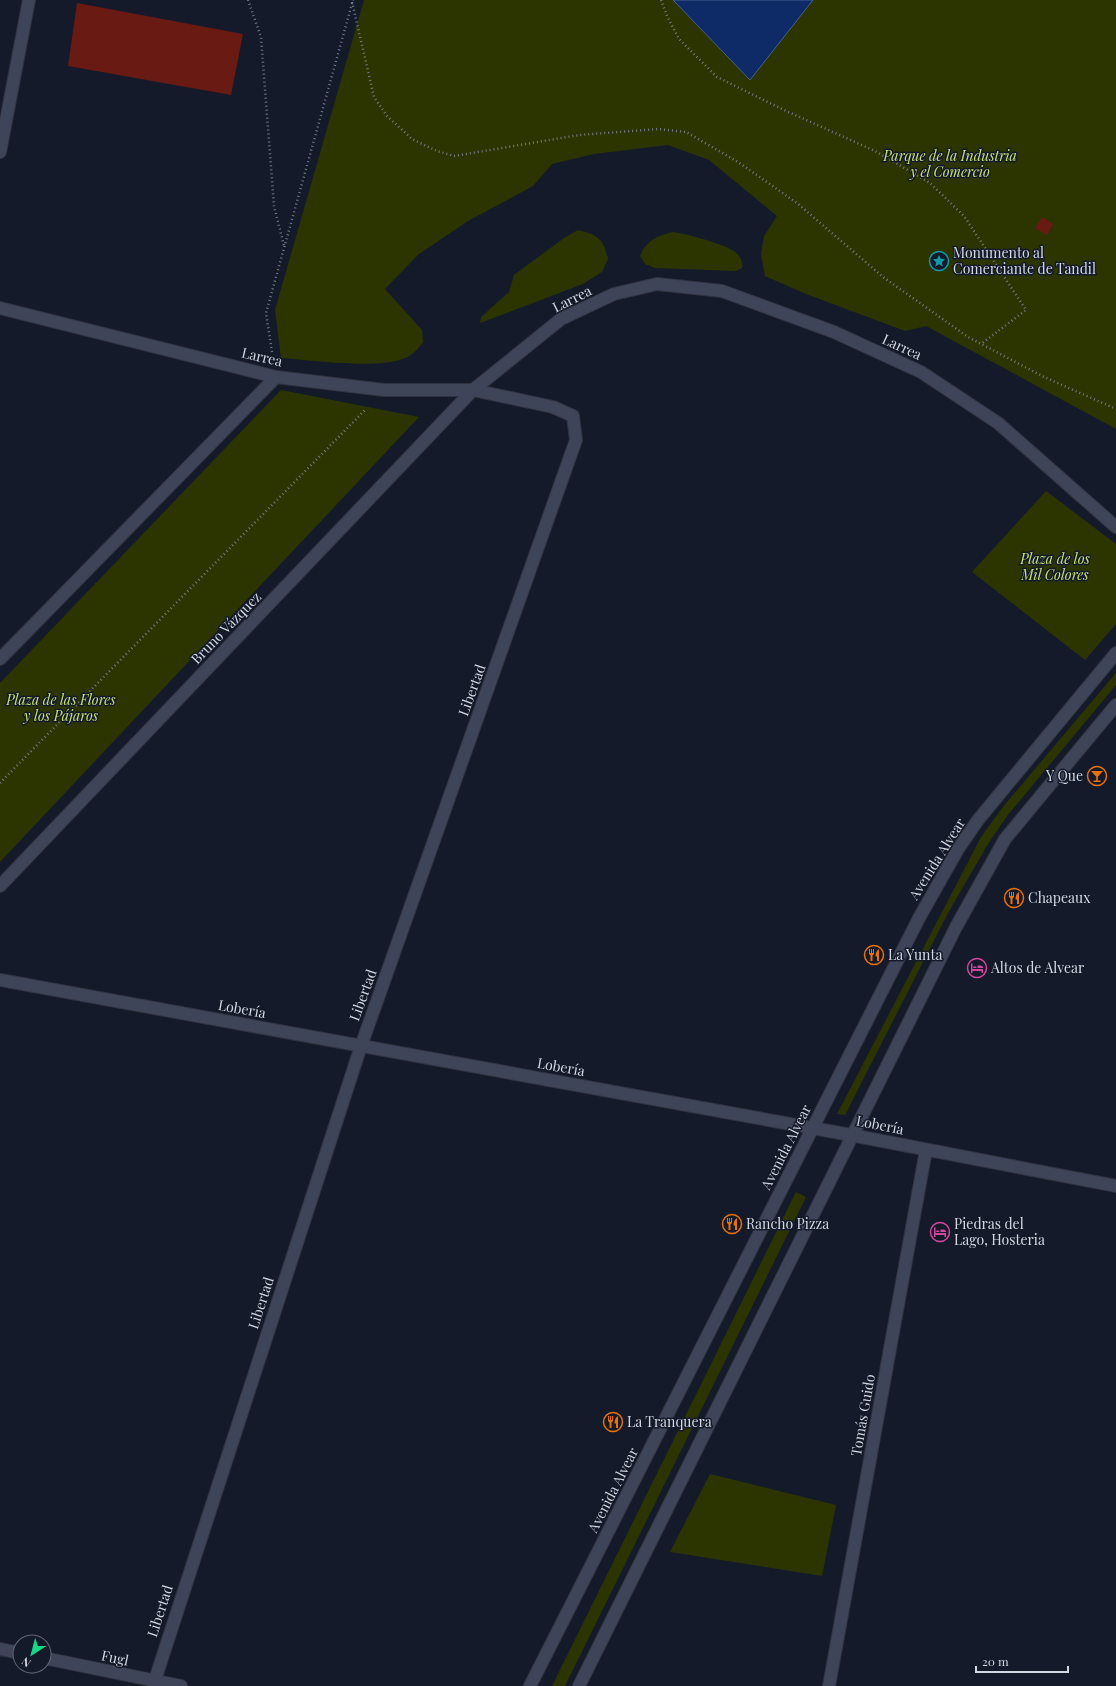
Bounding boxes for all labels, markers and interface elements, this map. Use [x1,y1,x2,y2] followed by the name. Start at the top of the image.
[882,146,1017,181] park label: Parque de la Industria y el Comercio
[953,243,1096,278] place label: Monumento al Comerciante de Tandil
[928,250,950,272] place icon: Monumento al Comerciante de Tandil
[549,281,595,316] street label: Larrea
[879,329,925,364] street label: Larrea
[240,343,284,370] street label: Larrea
[1019,549,1091,584] park label: Plaza de los Mil Colores
[186,587,265,668] street label: Bruno Vázquez
[453,661,490,718] street label: Libertad
[5,690,116,725] park label: Plaza de las Flores y los Pájaros
[1086,765,1108,787] bar icon: Y Que
[1045,766,1083,785] place label: Y Que
[903,814,970,904] street label: Avenida Alvear
[1003,887,1025,909] restaurant icon: Chapeaux
[1028,888,1091,907] place label: Chapeaux
[863,944,885,966] restaurant icon: La Yunta
[888,945,942,964] place label: La Yunta
[966,957,988,979] hotel icon: Altos de Alvear
[990,958,1085,977] place label: Altos de Alvear
[344,966,381,1023] street label: Libertad
[217,995,267,1022] street label: Lobería
[536,1053,586,1080] street label: Lobería
[756,1100,815,1193] street label: Avenida Alvear
[855,1111,906,1138] street label: Lobería
[721,1213,743,1235] restaurant icon: Rancho Pizza
[746,1214,829,1233] place label: Rancho Pizza
[954,1214,1045,1249] place label: Piedras del Lago, Hosteria
[929,1221,951,1243] hotel icon: Piedras del Lago, Hosteria
[243,1274,278,1331] street label: Libertad
[846,1372,879,1457] street label: Tomás Guido
[602,1411,624,1433] restaurant icon: La Tranquera
[627,1412,712,1431] place label: La Tranquera
[583,1443,642,1536] street label: Avenida Alvear
[142,1582,177,1639] street label: Libertad
[12,1634,52,1674] north arrow
[100,1645,131,1670] street label: Fugl
[976,1648,1068,1674] scale bar
[982,1653,1009,1669] text: 20 m
[18,1654,33,1671] text: N

